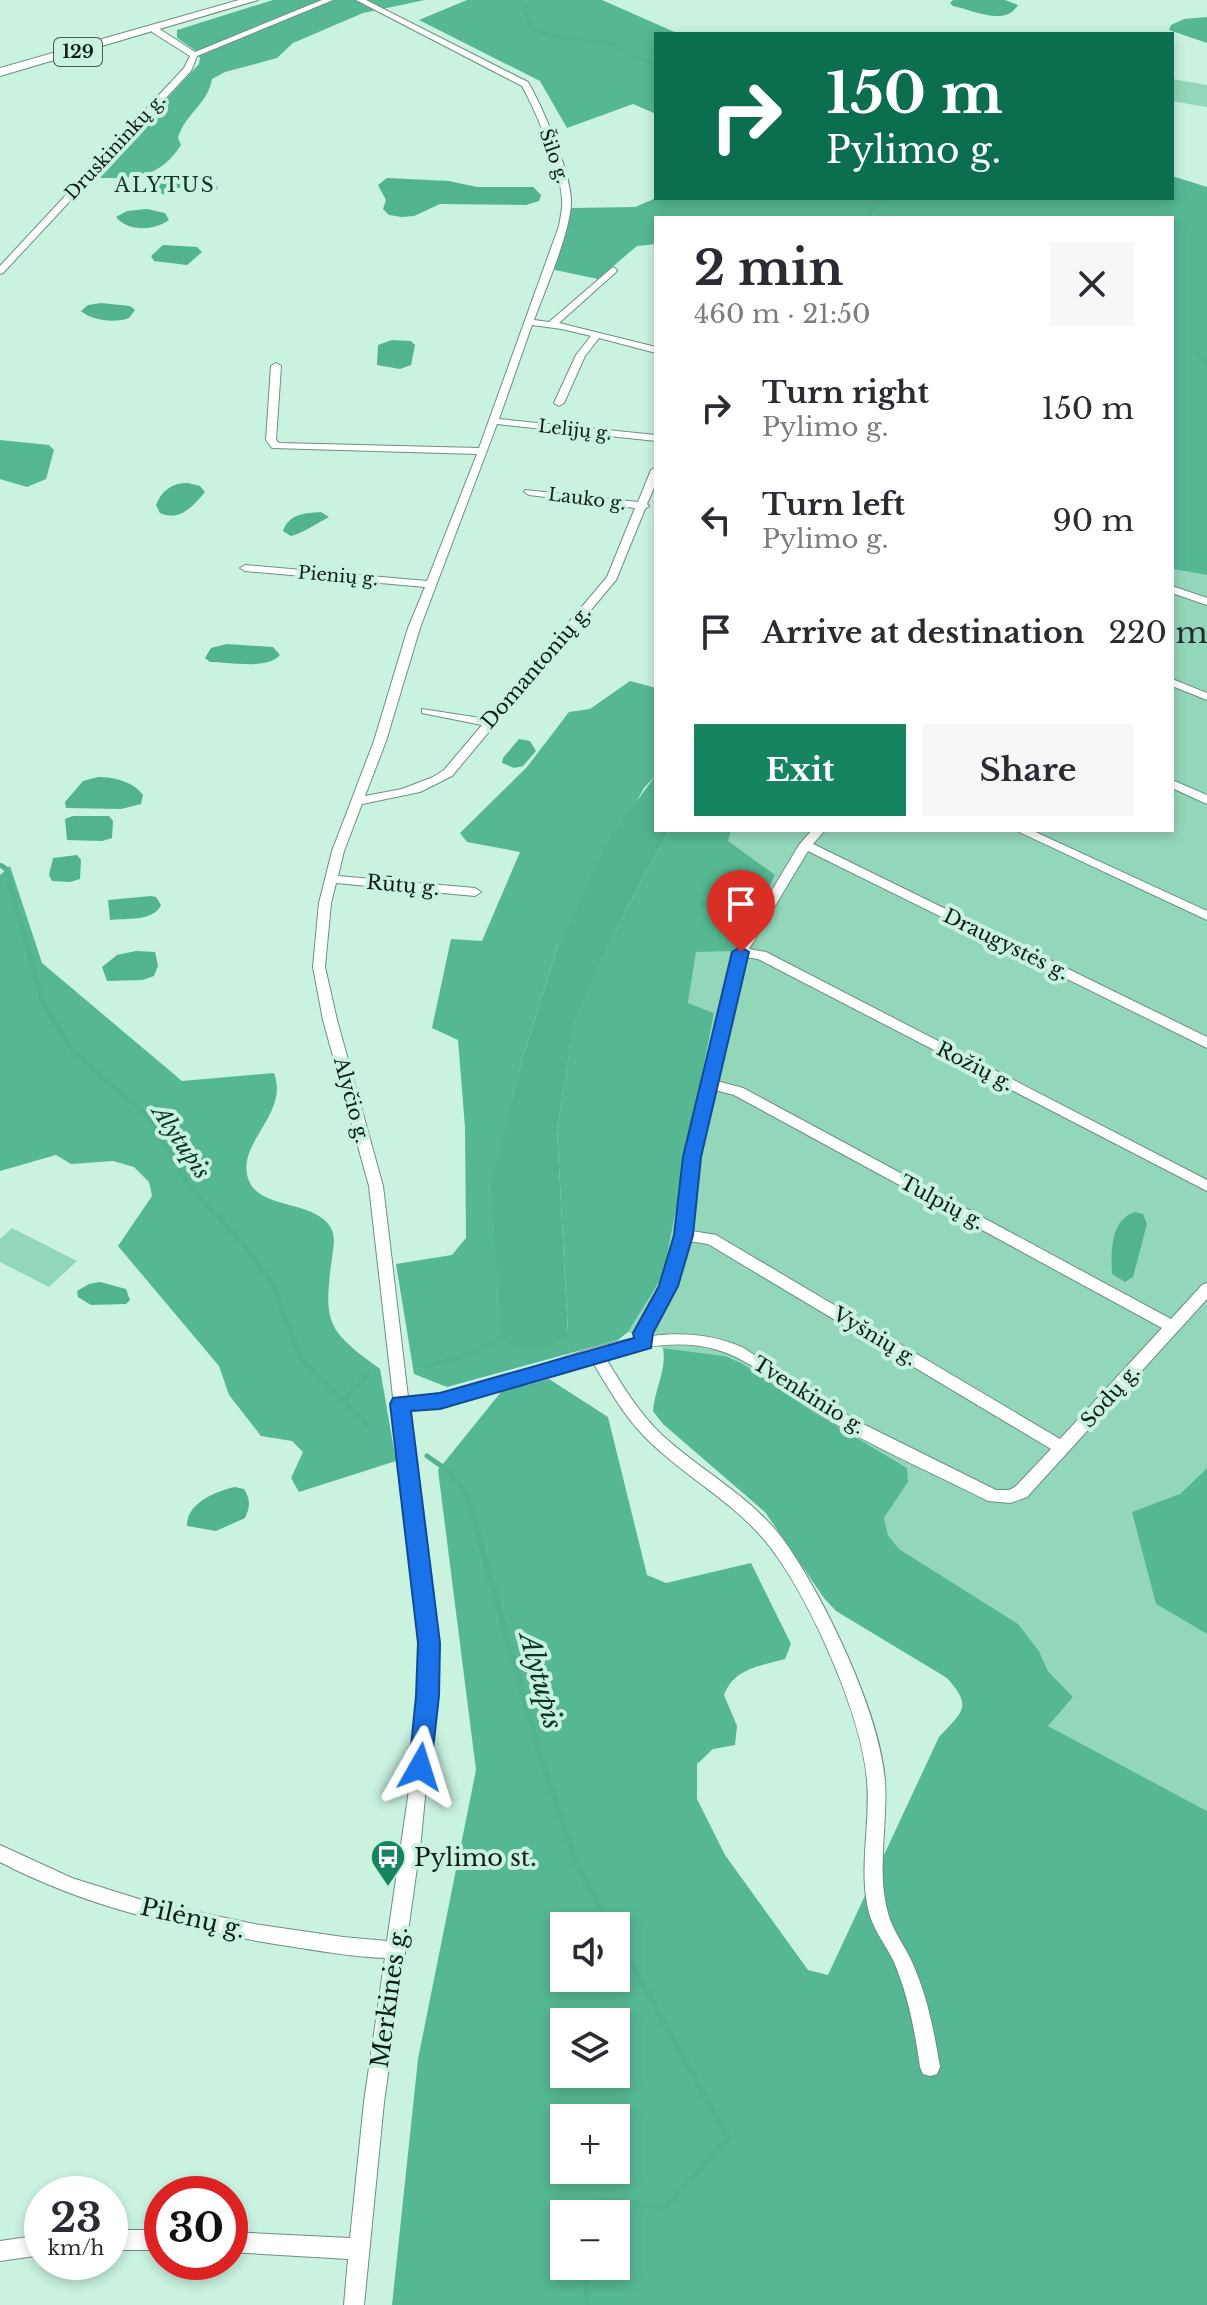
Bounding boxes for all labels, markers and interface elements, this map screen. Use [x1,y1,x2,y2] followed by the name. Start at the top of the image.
[54,38,102,66] road number: 129
[826,59,1003,128] text: 150 m
[694,64,798,168] icon: right
[60,89,170,205] street label: Druskininkų g.
[534,126,574,186] street label: Šilo g.
[826,128,1001,173] text: Pylimo g.
[113,173,216,197] district label: ALYTUS
[694,238,843,298] text: 2 min
[1050,242,1134,326] button: close
[694,298,871,330] text: 460 m · 21:50
[762,374,929,411] text: Turn right
[694,386,738,430] icon: right
[1041,390,1134,427] text: 150 m
[762,411,888,443] text: Pylimo g.
[537,415,613,445] street label: Lelijų g.
[547,483,627,515] street label: Lauko g.
[762,486,905,523] text: Turn left
[694,498,738,542] icon: left
[1052,502,1134,539] text: 90 m
[762,523,888,555] text: Pylimo g.
[297,562,379,590] street label: Pienių g.
[476,601,596,733] street label: Domantonių g.
[694,610,738,654] icon: arrive
[762,614,1085,651] text: Arrive at destination
[1109,614,1207,651] text: 220 m
[694,724,906,816] button: Exit
[922,724,1134,816] button: Share
[366,870,440,900] street label: Rūtų g.
[707,870,775,952] pin
[719,882,763,926] icon: arrive
[939,903,1073,985] street label: Draugystės g.
[933,1036,1017,1096] street label: Rožių g.
[329,1054,375,1146] street label: Alyčio g.
[145,1097,215,1184] water label: Alytupis
[896,1170,988,1234] street label: Tulpių g.
[828,1301,921,1370] street label: Vyšnių g.
[749,1351,869,1439] street label: Tvenkinio g.
[1076,1360,1144,1432] street label: Sodų g.
[512,1626,569,1733] water label: Alytupis
[378,1725,462,1809] position arrow
[369,1838,407,1888] bus stop icon: Pylimo st.
[414,1843,536,1872] place label: Pylimo st.
[138,1892,248,1944] street label: Pilėnų g.
[550,1912,630,2280] map controls
[550,1912,630,1992] button: sound
[365,1924,413,2070] street label: Merkinės g.
[550,2008,630,2088] button: layers
[550,2104,630,2184] button: +
[144,2176,248,2280] speed limit sign: 30
[50,2193,102,2243] text: 23
[550,2200,630,2280] button: −
[48,2236,104,2260] text: km/h

